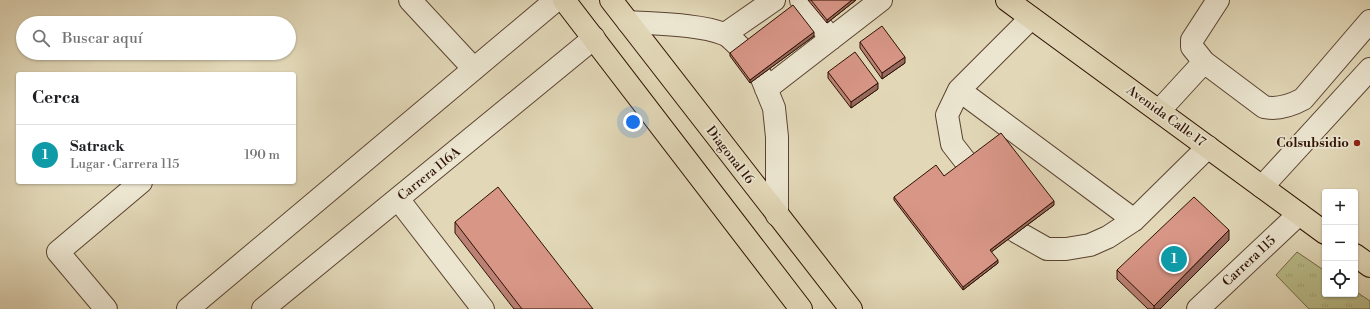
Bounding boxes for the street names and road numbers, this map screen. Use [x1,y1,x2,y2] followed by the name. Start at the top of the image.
[1123,81,1209,150] street label: Avenida Calle 17
[702,123,758,187] street label: Diagonal 16
[394,143,464,204] street label: Carrera 116A
[1219,232,1279,290] street label: Carrera 115

